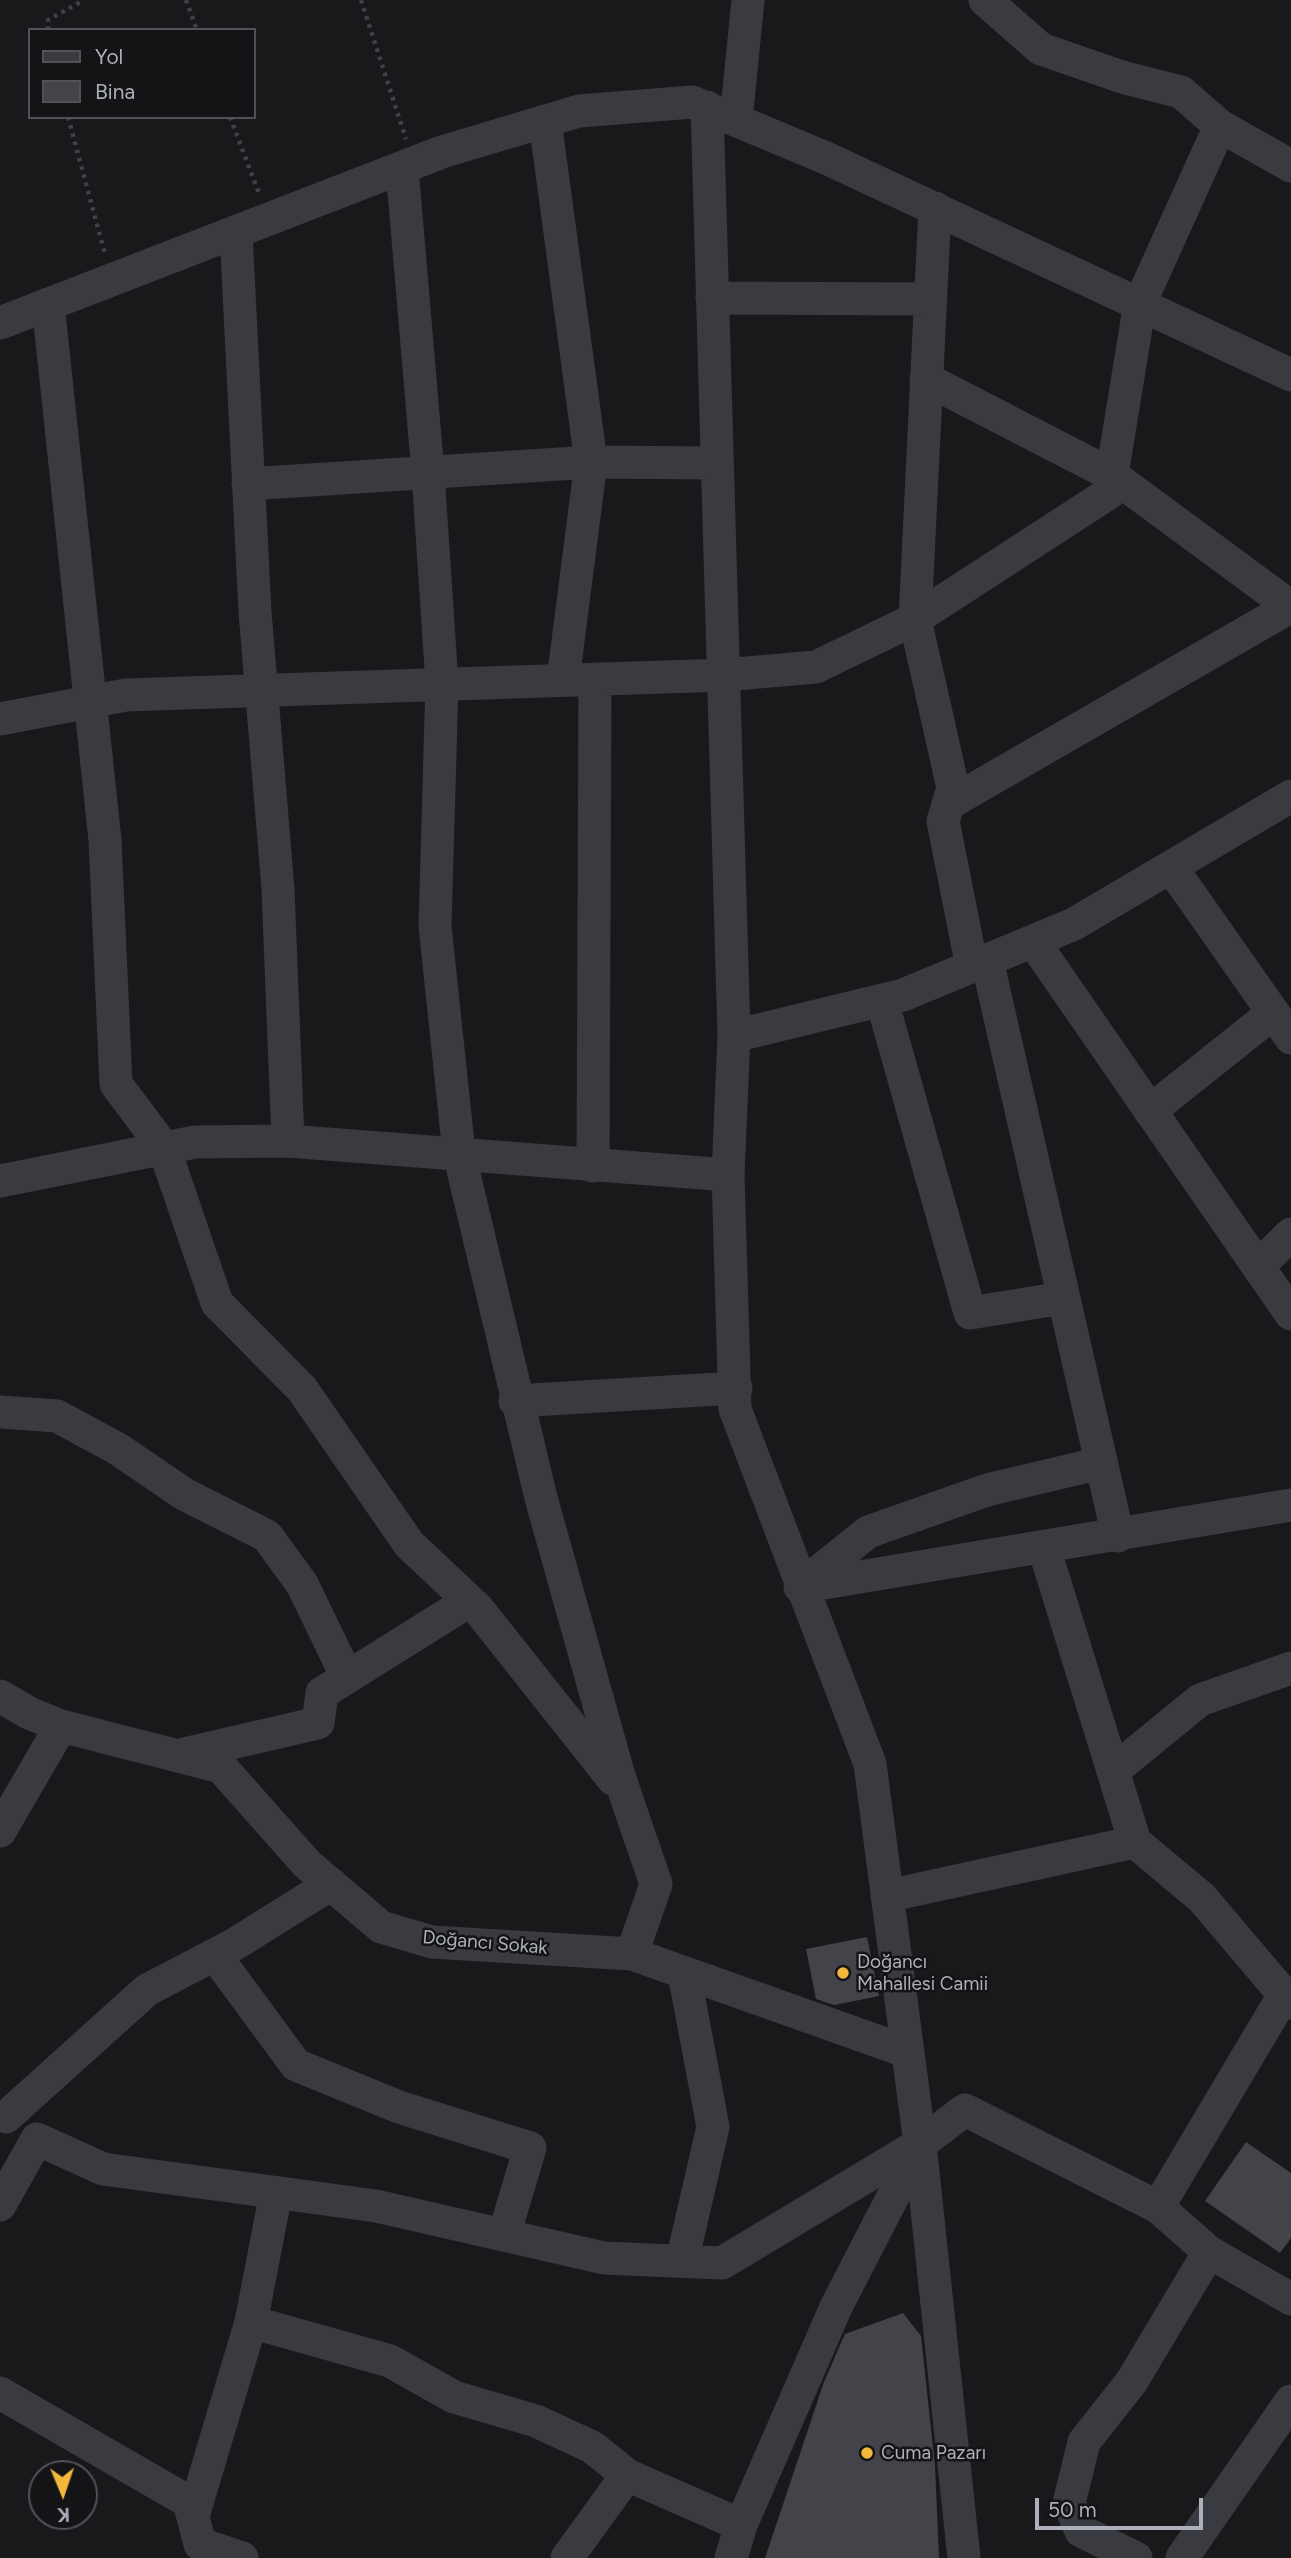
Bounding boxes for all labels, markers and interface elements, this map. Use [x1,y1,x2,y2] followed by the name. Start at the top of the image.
[28,28,256,119] legend
[95,44,123,69] text: Yol
[95,79,135,104] text: Bina
[421,1926,549,1960] street label: Doğancı Sokak
[857,1951,988,1995] place label: Doğancı Mahallesi Camii
[835,1965,851,1981] marker: Doğancı Mahallesi Camii
[881,2442,986,2464] place label: Cuma Pazarı
[859,2445,875,2461] marker: Cuma Pazarı
[28,2460,98,2530] north arrow
[1039,2484,1207,2528] scale bar
[1048,2497,1097,2522] text: 50 m
[57,2503,70,2526] text: K

